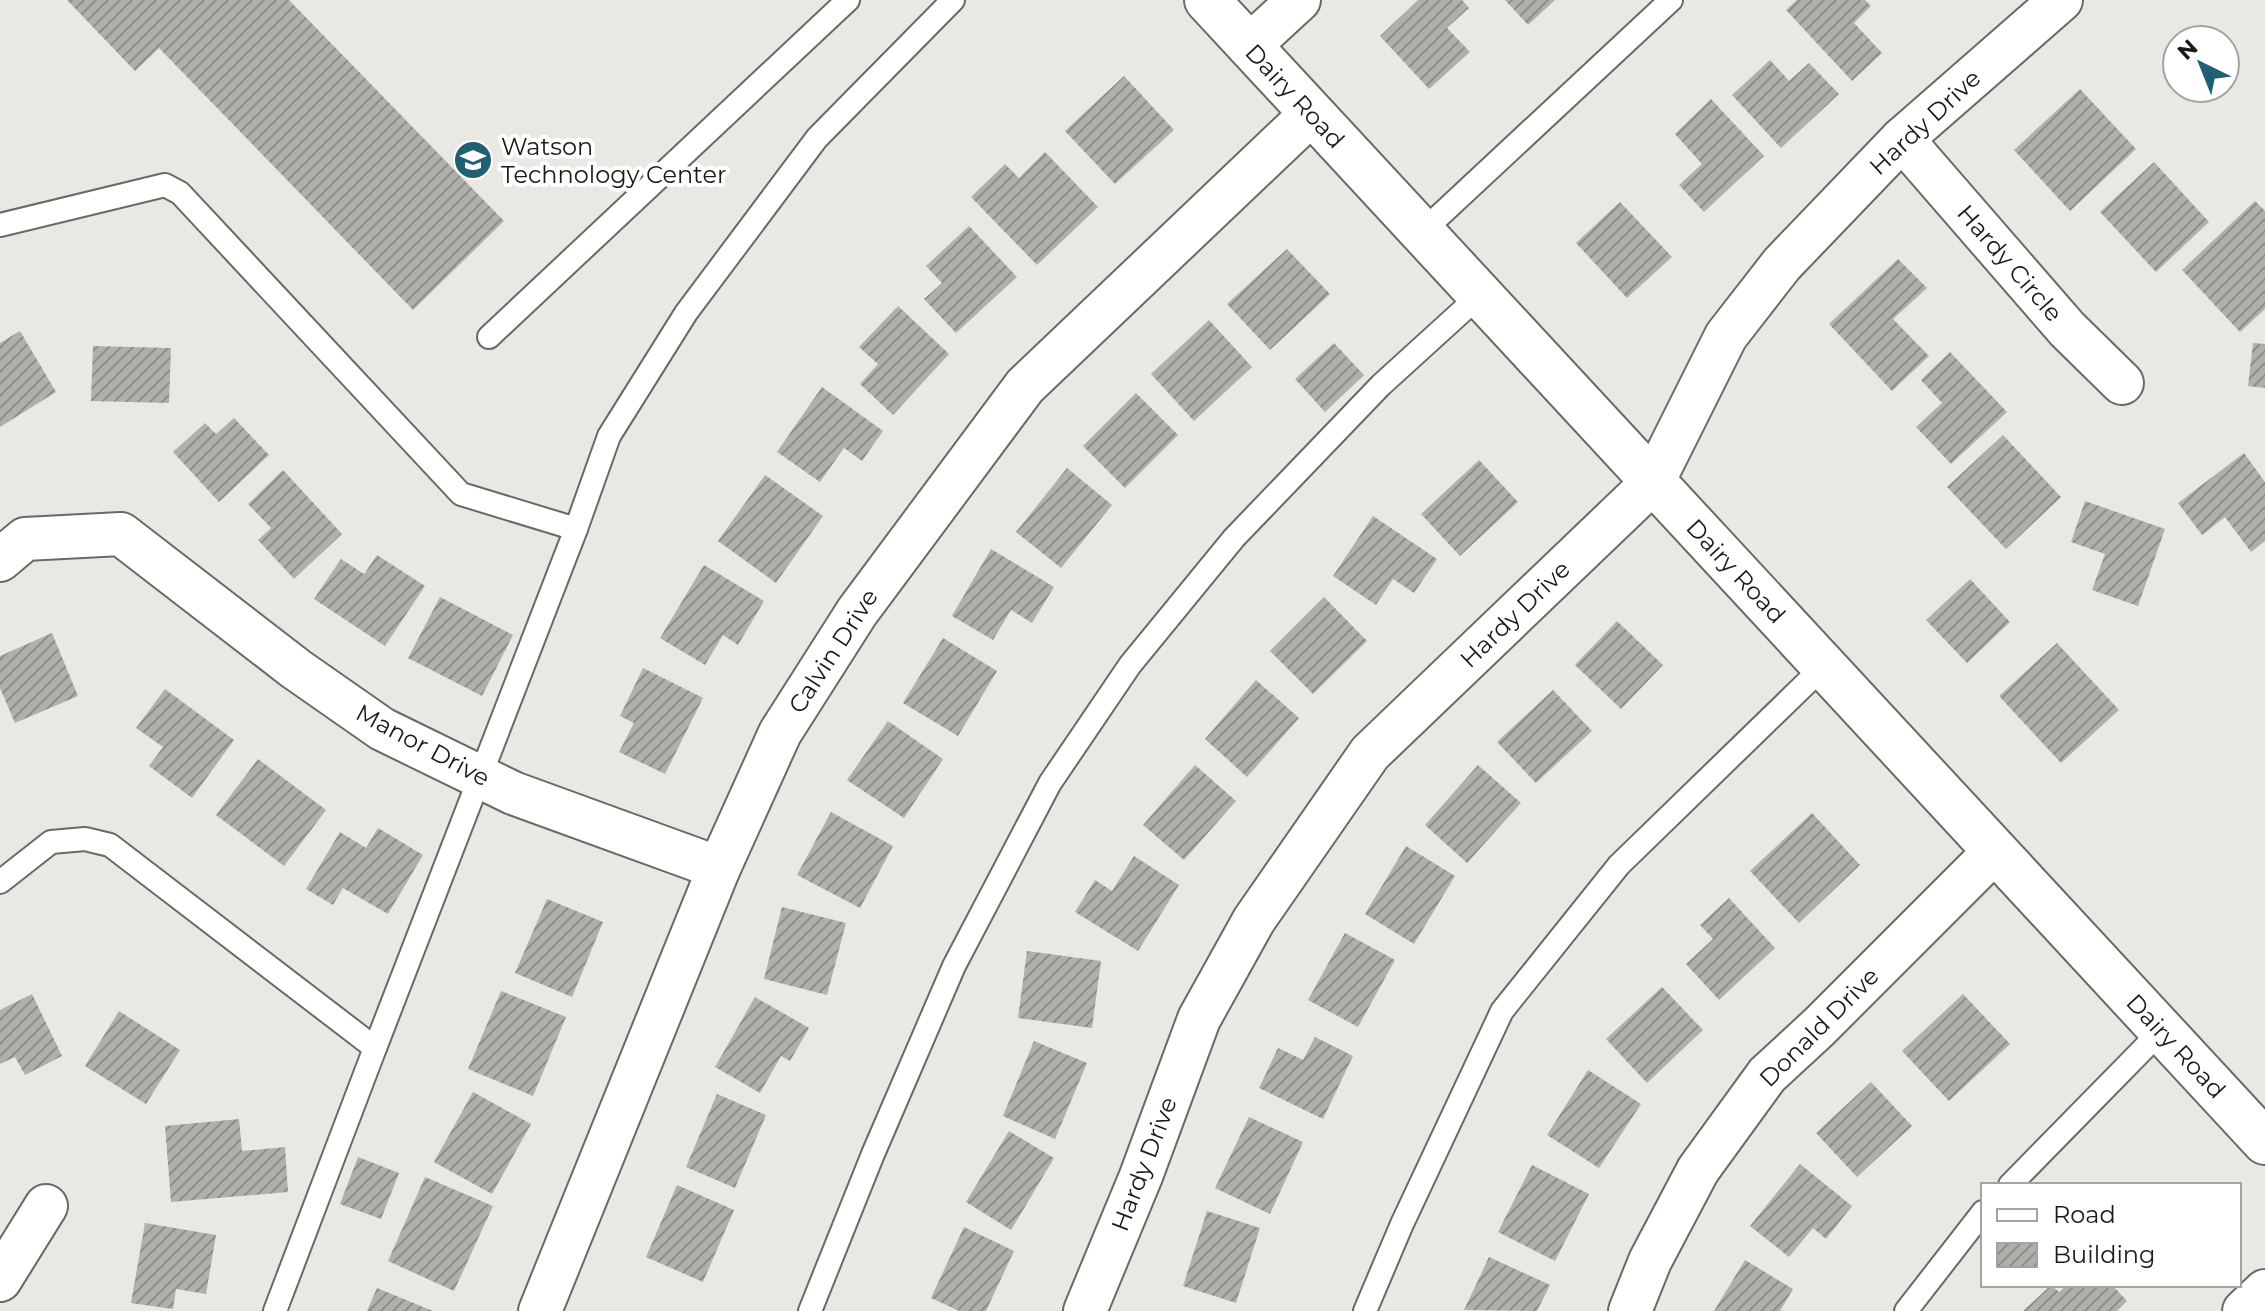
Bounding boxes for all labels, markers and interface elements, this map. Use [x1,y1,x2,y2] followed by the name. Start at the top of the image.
[2161,24,2241,104] north arrow
[2172,34,2203,66] text: N
[1239,38,1351,154] street label: Dairy Road
[1863,63,1987,181] street label: Hardy Drive
[501,132,727,189] place label: Watson Technology Center
[452,139,494,181] school or university icon: Watson Technology Center
[1951,199,2069,327] street label: Hardy Circle
[1680,513,1792,629] street label: Dairy Road
[1454,554,1576,674] street label: Hardy Drive
[782,583,884,719] street label: Calvin Drive
[351,698,495,792] street label: Manor Drive
[1753,961,1885,1093] street label: Donald Drive
[2120,988,2232,1104] street label: Dairy Road
[1105,1093,1183,1235] street label: Hardy Drive
[1981,1183,2241,1287] legend
[2053,1200,2116,1229] text: Road
[2053,1240,2156,1269] text: Building

